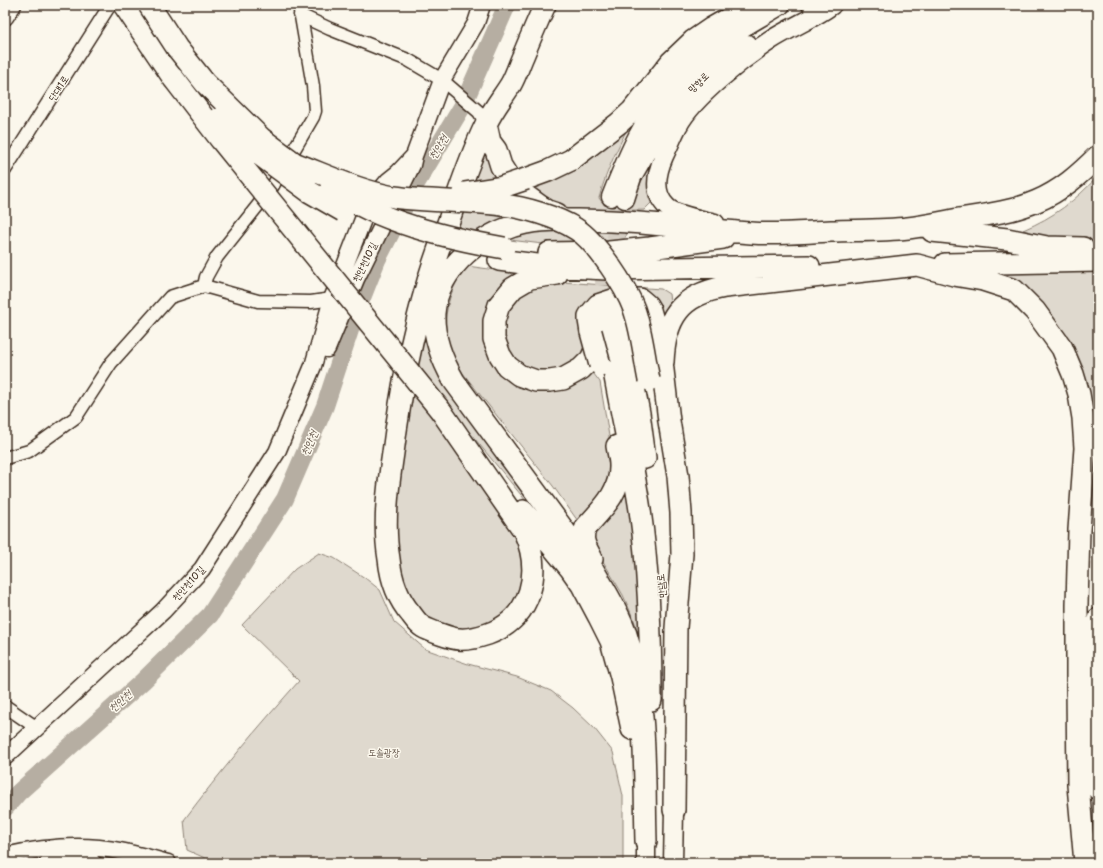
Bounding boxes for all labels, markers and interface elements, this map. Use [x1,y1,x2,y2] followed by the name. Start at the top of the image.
[685,69,712,95] street label: 망향로
[45,73,71,104] street label: 단대1로
[425,131,452,163] water label: 천안천
[349,240,380,284] street label: 천안천10길
[297,427,322,458] water label: 천안천
[169,563,208,604] street label: 천안천10길
[654,573,669,599] street label: 만남로
[105,686,136,716] water label: 천안천
[368,746,400,759] park label: 도솔광장

